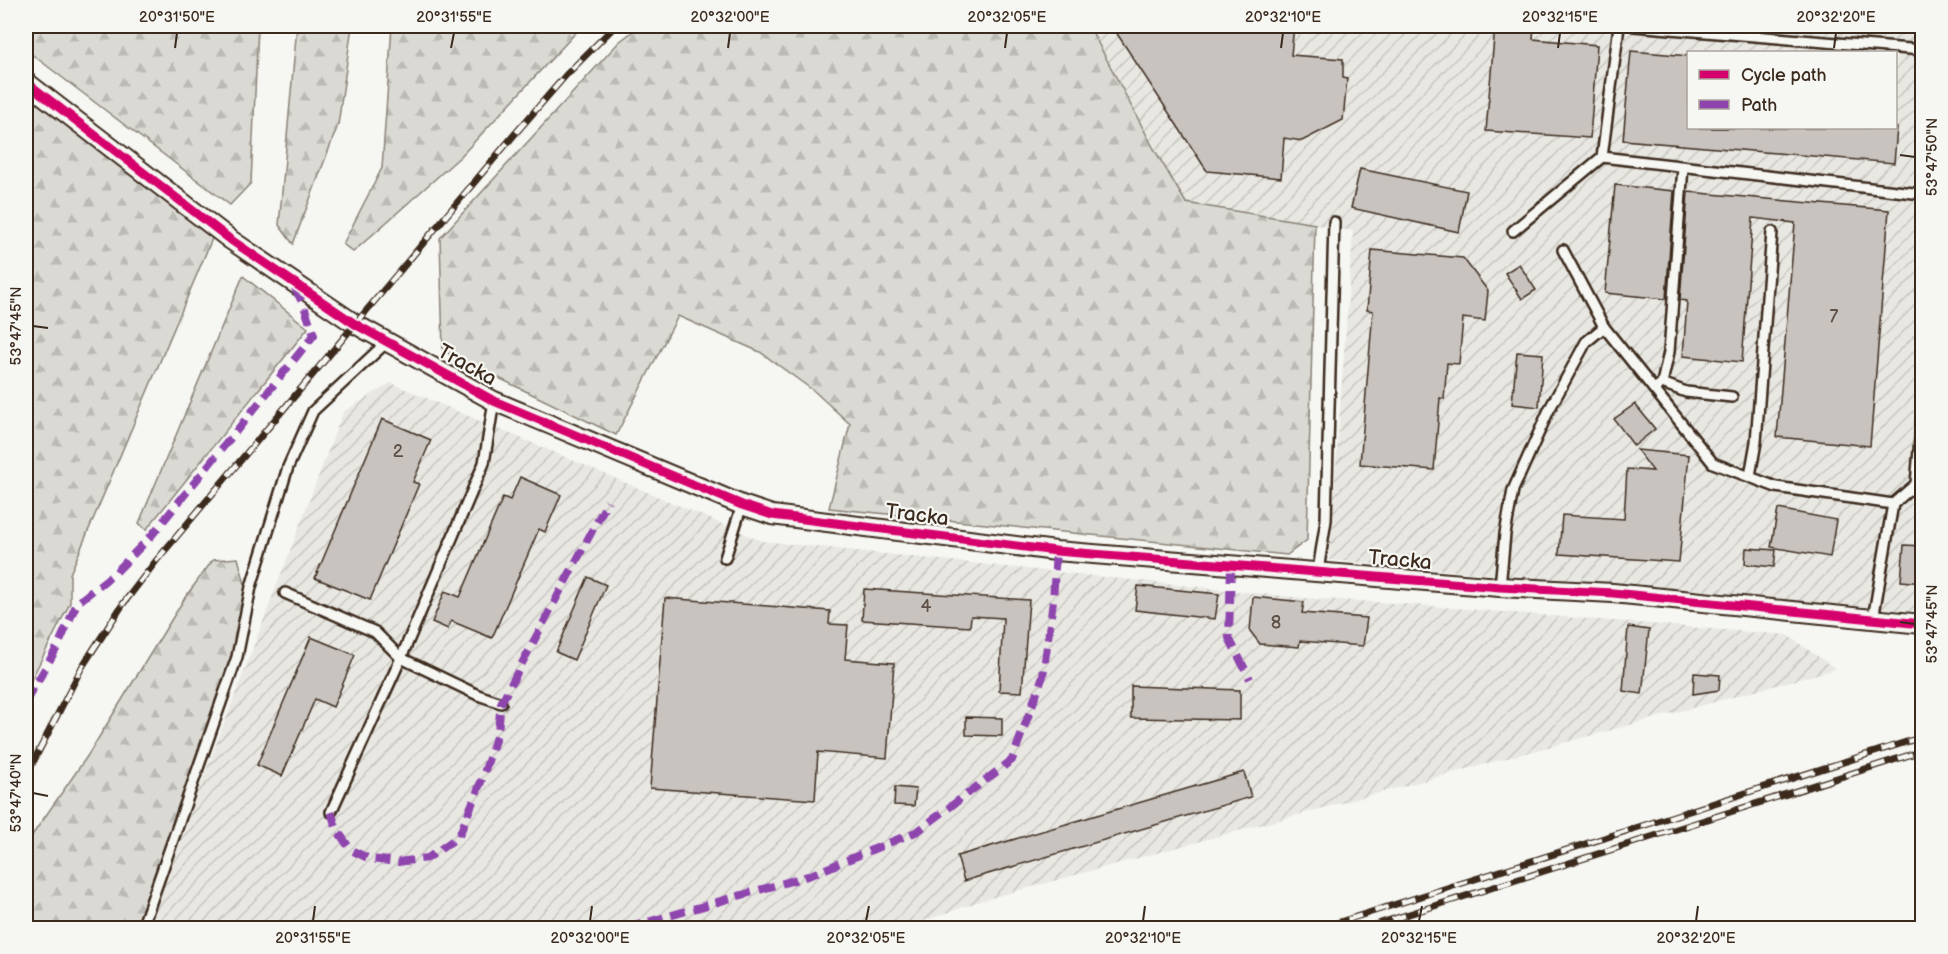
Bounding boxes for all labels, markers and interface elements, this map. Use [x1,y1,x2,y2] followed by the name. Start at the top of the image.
[139,8,215,27] text: 20°31'50"E
[416,8,492,27] text: 20°31'55"E
[690,8,770,27] text: 20°32'00"E
[968,8,1047,27] text: 20°32'05"E
[1245,8,1321,27] text: 20°32'10"E
[1522,8,1598,27] text: 20°32'15"E
[1796,8,1876,27] text: 20°32'20"E
[1687,51,1897,129] legend
[1741,65,1827,86] text: Cycle path
[1741,95,1777,116] text: Path
[1923,118,1942,196] text: 53°47'50"N
[7,287,26,365] text: 53°47'45"N
[1830,306,1839,327] house number: 7
[433,339,501,391] street label: Tracka
[393,441,404,462] house number: 2
[884,499,950,531] street label: Tracka
[1367,545,1433,575] street label: Tracka
[1923,585,1942,663] text: 53°47'45"N
[921,596,932,617] house number: 4
[1271,612,1281,633] house number: 8
[7,753,26,833] text: 53°47'40"N
[275,929,351,948] text: 20°31'55"E
[550,929,630,948] text: 20°32'00"E
[827,929,906,948] text: 20°32'05"E
[1105,929,1181,948] text: 20°32'10"E
[1381,929,1457,948] text: 20°32'15"E
[1656,929,1736,948] text: 20°32'20"E

